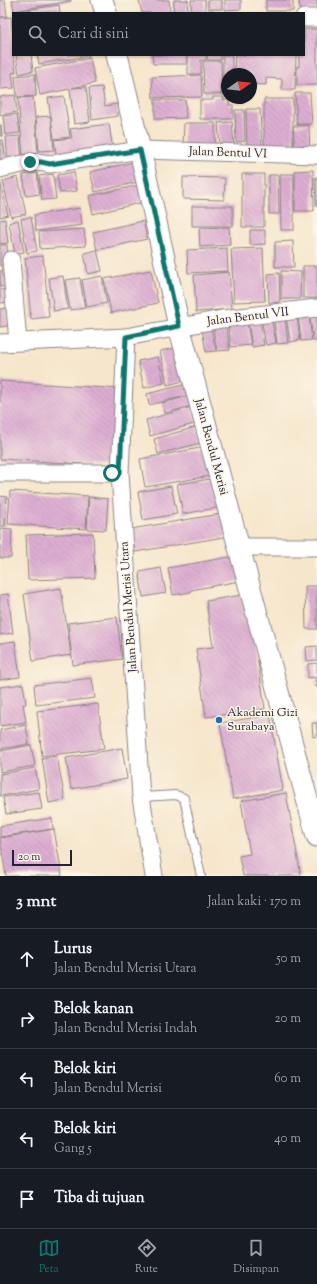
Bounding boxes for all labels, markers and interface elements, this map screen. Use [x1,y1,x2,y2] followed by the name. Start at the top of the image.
[12,12,305,56] search box
[26,23,48,45] icon: search
[58,24,129,45] text: Cari di sini
[221,68,257,104] north arrow
[188,143,267,163] street label: Jalan Bentul VI
[21,153,39,171] route end
[205,303,290,331] street label: Jalan Bentul VII
[189,396,233,498] street label: Jalan Bendul Merisi
[103,464,121,482] route start
[115,540,143,674] street label: Jalan Bendul Merisi Utara
[227,704,299,736] place label: Akademi Gizi Surabaya
[214,715,224,725] marker: Akademi Gizi Surabaya
[12,848,72,867] scale bar
[18,849,40,865] text: 20 m
[16,890,56,914] text: 3 mnt
[207,893,301,911] text: Jalan kaki · 170 m
[54,939,92,960] text: Lurus
[16,948,38,970] icon: ahead
[276,950,301,968] text: 50 m
[54,960,196,978] text: Jalan Bendul Merisi Utara
[54,999,134,1020] text: Belok kanan
[16,1008,38,1030] icon: right
[275,1010,301,1028] text: 20 m
[54,1020,197,1038] text: Jalan Bendul Merisi Indah
[54,1059,116,1080] text: Belok kiri
[16,1068,38,1090] icon: left
[274,1070,301,1088] text: 60 m
[54,1080,162,1098] text: Jalan Bendul Merisi
[54,1119,116,1140] text: Belok kiri
[16,1128,38,1150] icon: left
[274,1130,301,1148] text: 40 m
[54,1140,92,1158] text: Gang 5
[16,1188,38,1210] icon: arrive
[54,1188,145,1209] text: Tiba di tujuan
[38,1237,60,1277] tab: Peta
[135,1237,158,1277] tab: Rute
[233,1237,279,1277] tab: Disimpan

